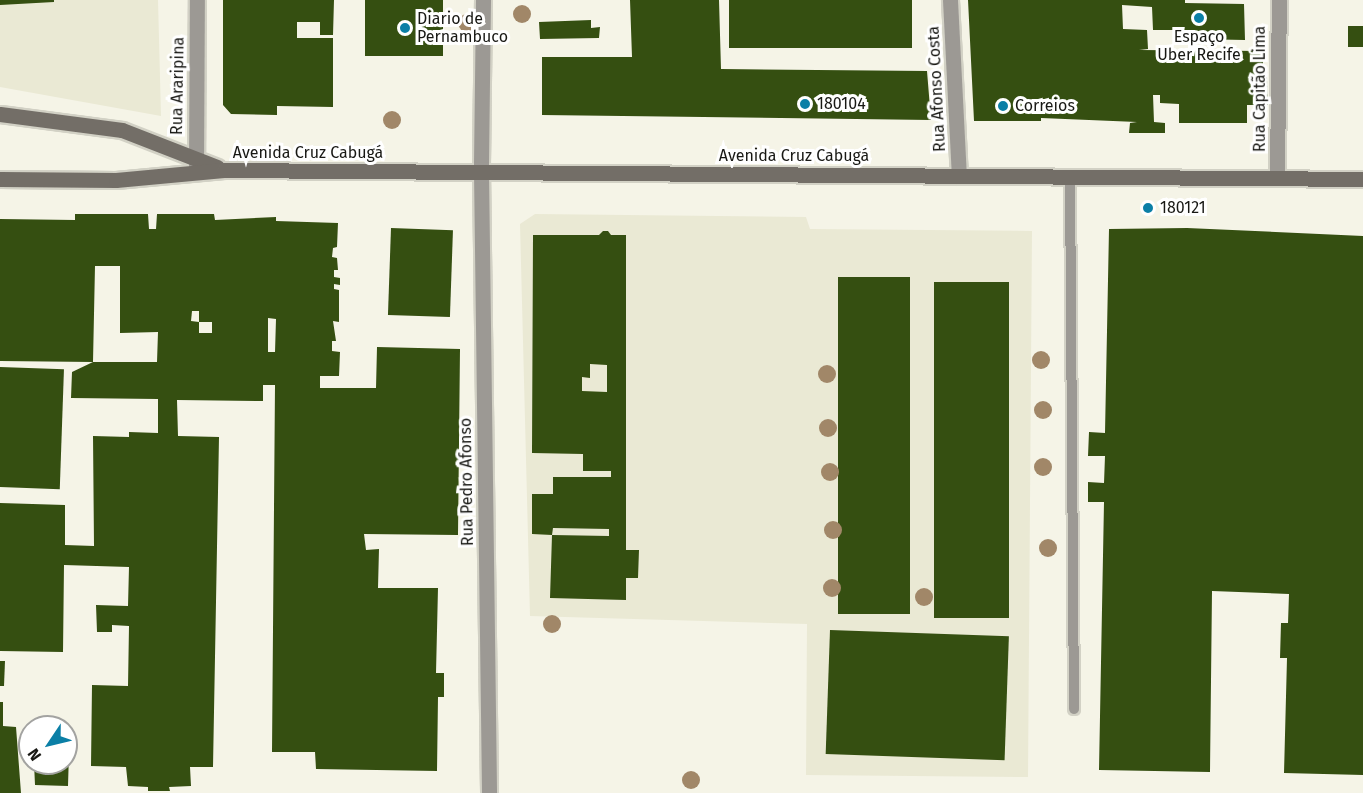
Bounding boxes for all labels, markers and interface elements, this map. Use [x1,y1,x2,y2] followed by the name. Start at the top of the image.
[417,9,508,47] place label: Diario de Pernambuco
[1192,11,1206,25] marker: Espaço Uber Recife
[398,21,412,35] marker: Diario de Pernambuco
[924,26,950,152] street label: Rua Afonso Costa
[1250,26,1270,152] street label: Rua Capitão Lima
[1157,27,1241,65] place label: Espaço Uber Recife
[168,37,188,135] street label: Rua Araripina
[817,94,866,114] place label: 180104
[1015,96,1075,116] place label: Correios
[798,97,812,111] marker: 180104
[996,99,1010,113] marker: Correios
[233,143,383,163] street label: Avenida Cruz Cabugá
[719,146,869,166] street label: Avenida Cruz Cabugá
[1160,198,1206,218] place label: 180121
[1141,201,1155,215] marker: 180121
[456,418,478,546] street label: Rua Pedro Afonso
[18,715,78,775] north arrow
[24,745,45,764] text: N

